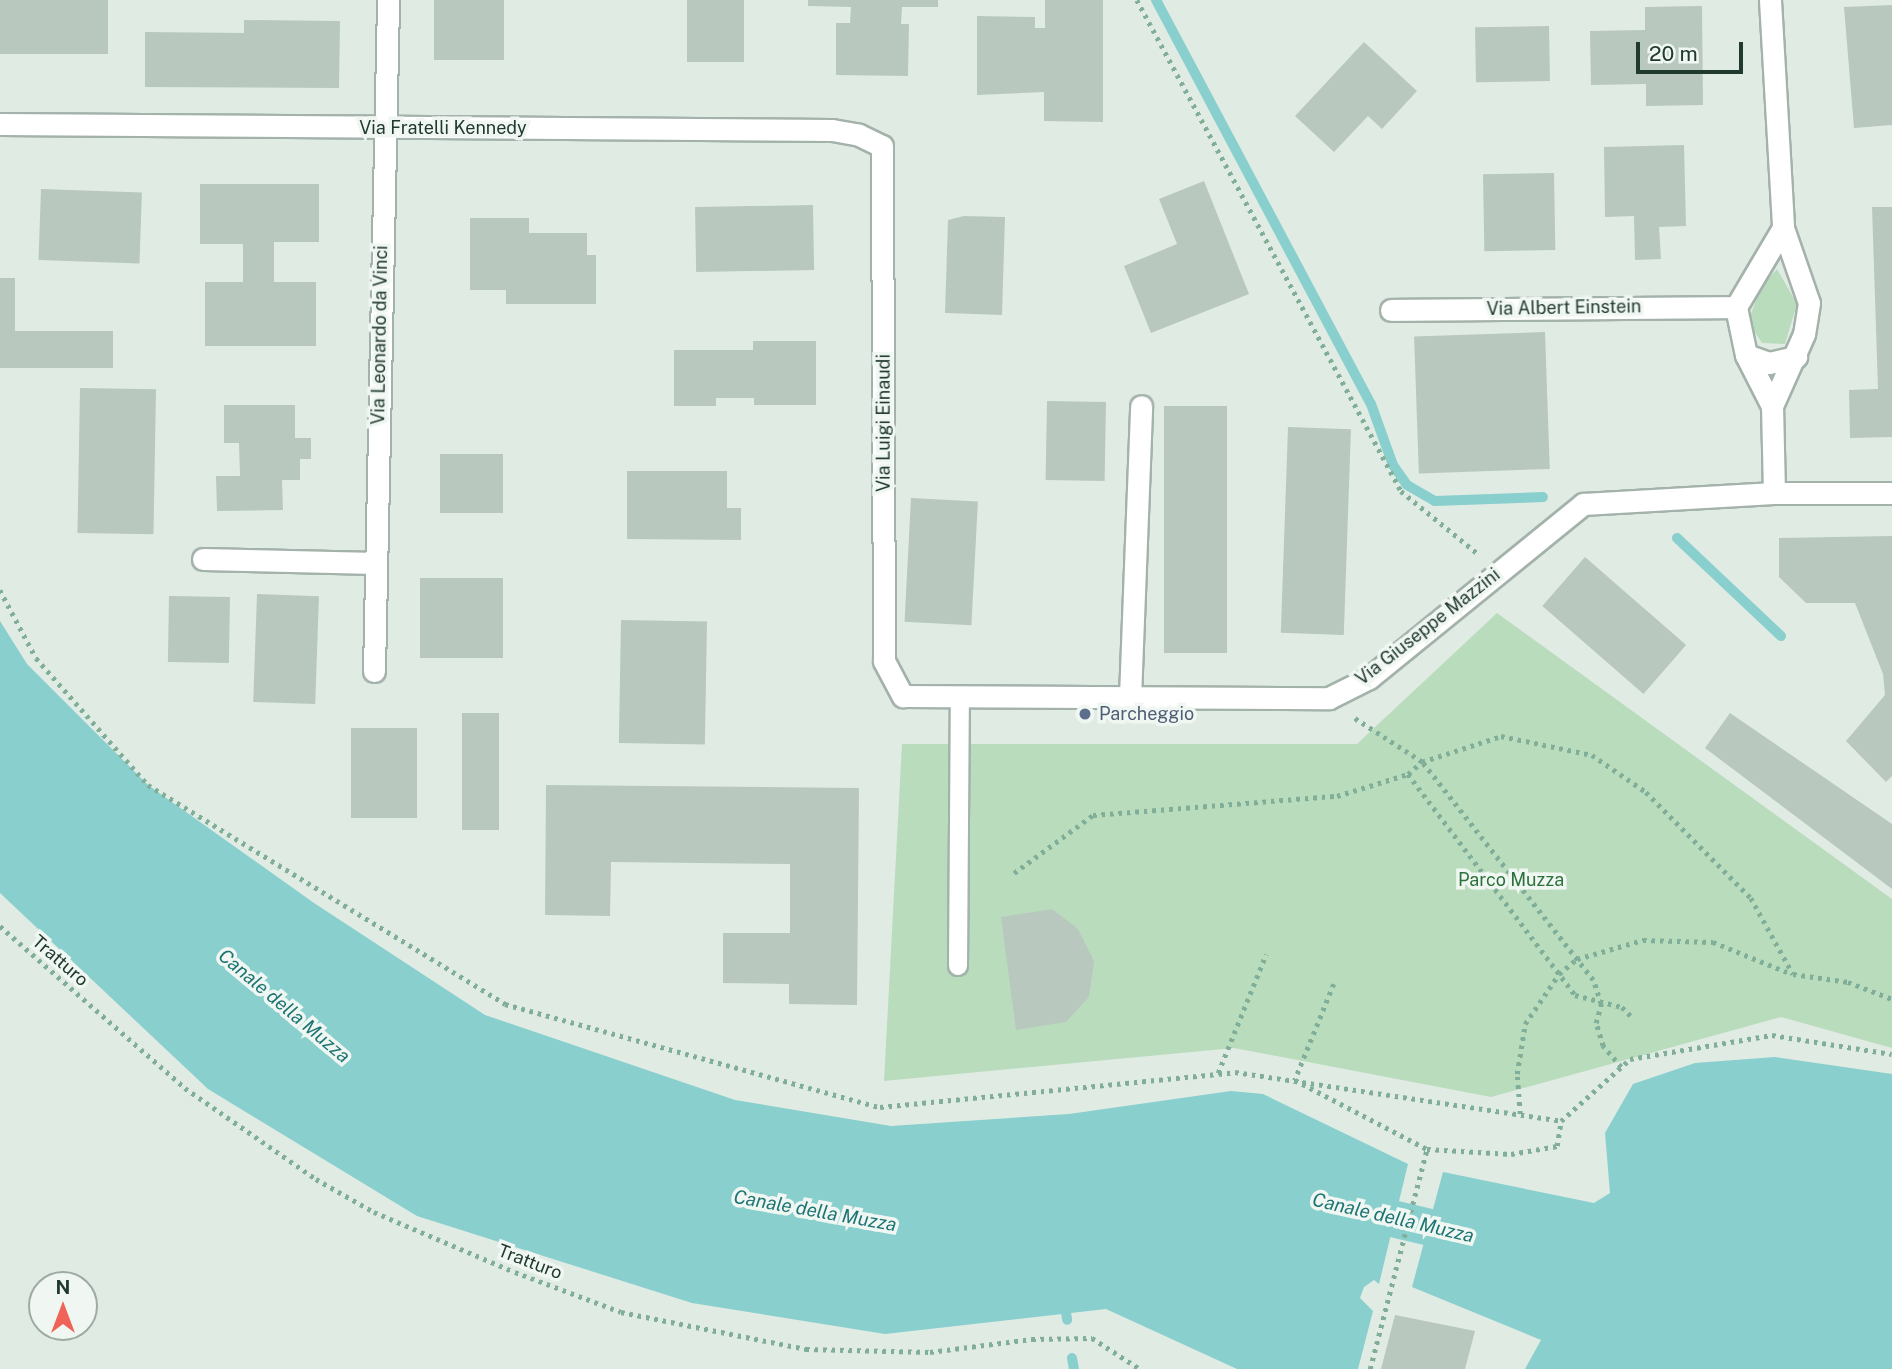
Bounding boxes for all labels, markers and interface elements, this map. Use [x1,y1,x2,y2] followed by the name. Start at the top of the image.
[1640,28,1747,72] scale bar
[1649,41,1698,66] text: 20 m
[359,117,527,139] street label: Via Fratelli Kennedy
[368,245,392,425] street label: Via Leonardo da Vinci
[1486,296,1642,320] street label: Via Albert Einstein
[873,354,895,492] street label: Via Luigi Einaudi
[1352,564,1504,690] street label: Via Giuseppe Mazzini
[1099,703,1194,725] place label: Parcheggio
[1077,706,1093,722] marker: Parcheggio
[1458,869,1564,891] park label: Parco Muzza
[28,931,92,991] street label: Tratturo
[213,944,355,1068] water label: Canale della Muzza
[732,1185,898,1237] water label: Canale della Muzza
[1310,1188,1476,1248] water label: Canale della Muzza
[495,1240,565,1284] street label: Tratturo
[28,1271,98,1341] north arrow
[56,1276,70,1298] text: N

